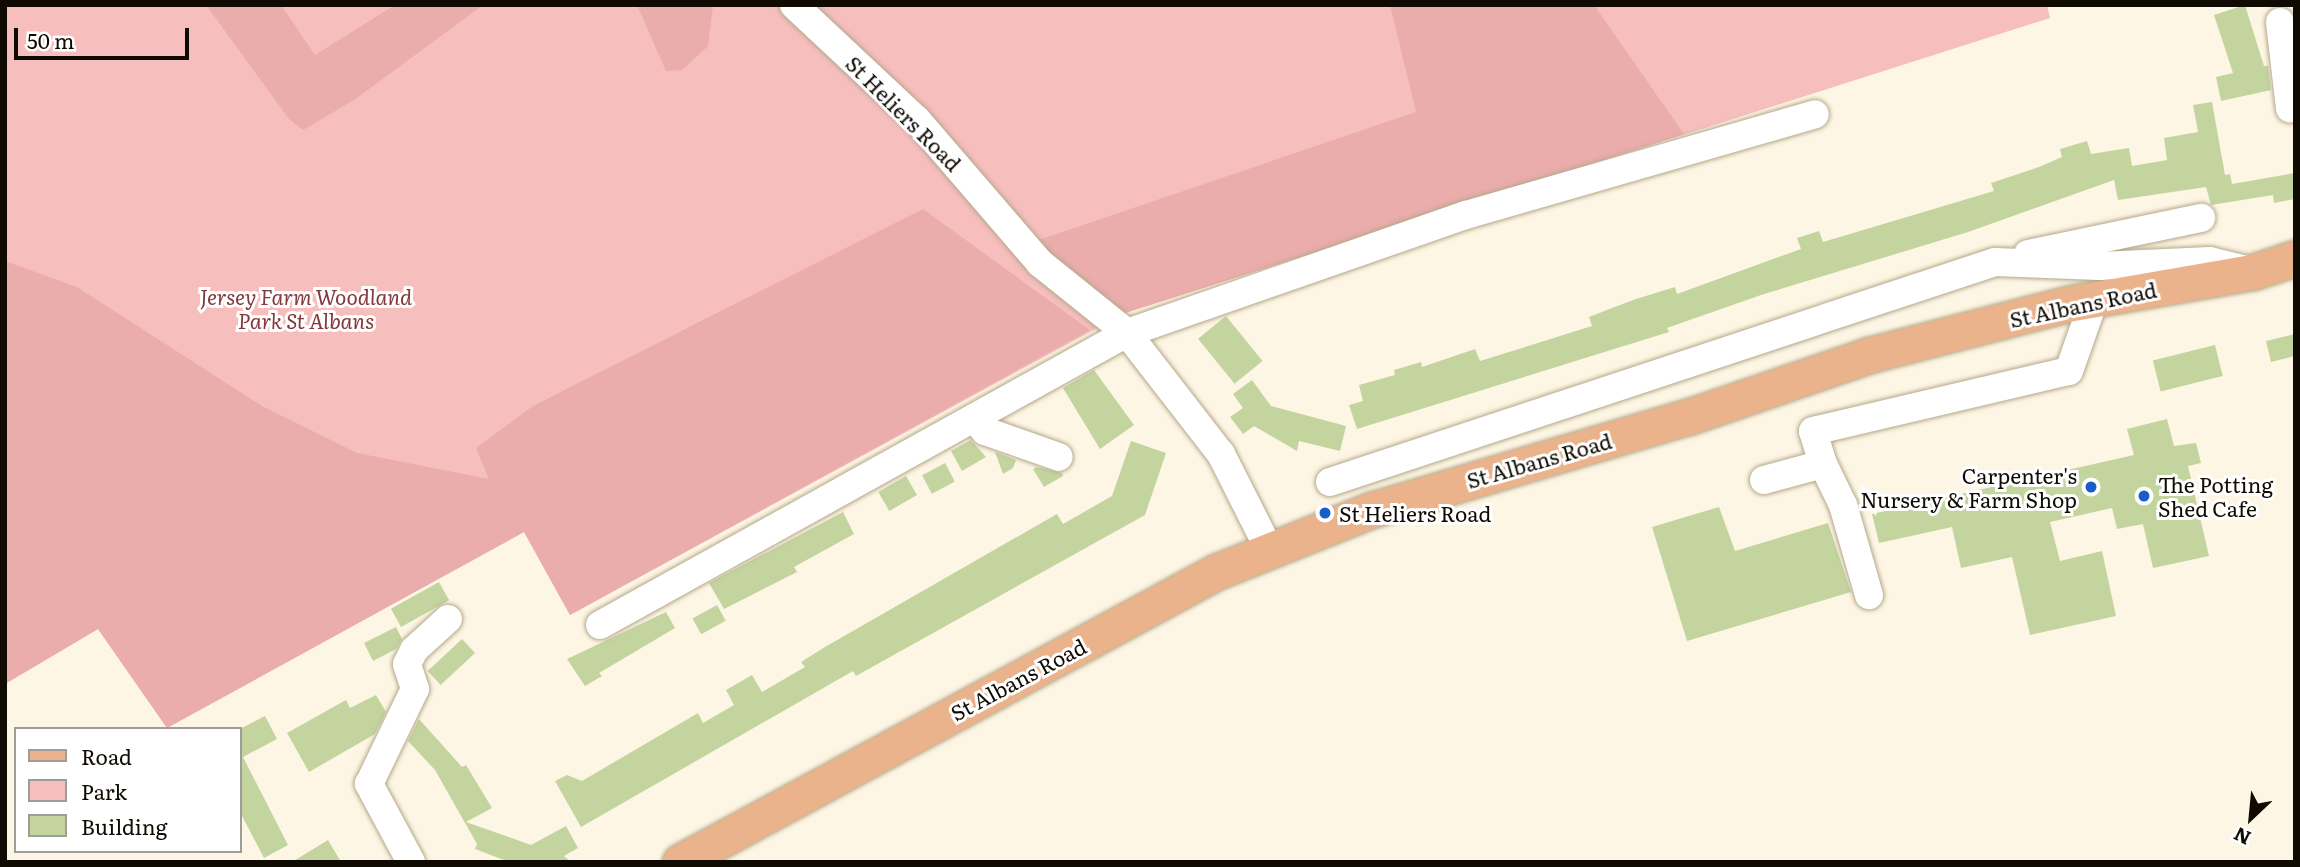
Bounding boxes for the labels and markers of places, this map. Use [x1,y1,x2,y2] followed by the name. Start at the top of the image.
[1860,462,2077,512] place label: Carpenter's Nursery & Farm Shop
[2158,471,2273,521] place label: The Potting Shed Cafe
[2083,479,2099,495] marker: Carpenter's Nursery & Farm Shop
[2136,488,2152,504] marker: The Potting Shed Cafe
[1339,500,1491,526] place label: St Heliers Road
[1317,505,1333,521] marker: St Heliers Road

